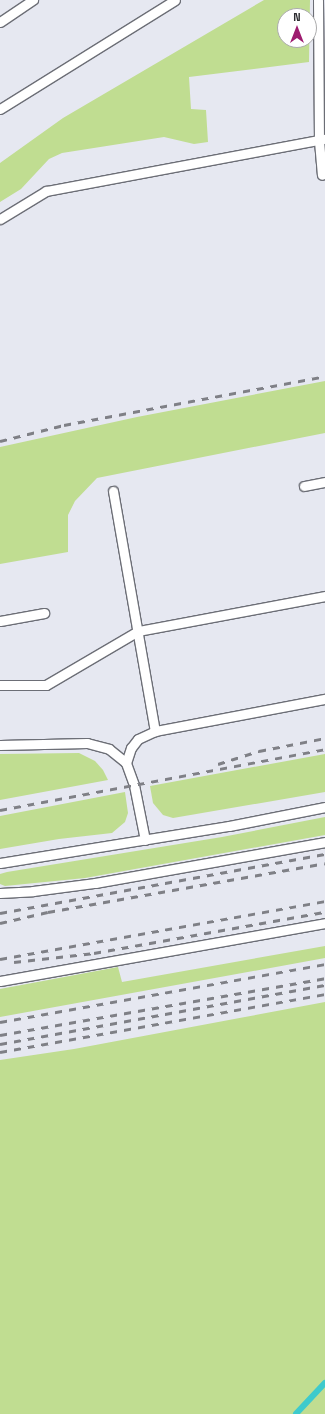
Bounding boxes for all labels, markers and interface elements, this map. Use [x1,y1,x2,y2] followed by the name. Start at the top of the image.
[277,8,317,48] north arrow
[293,10,301,24] text: N

